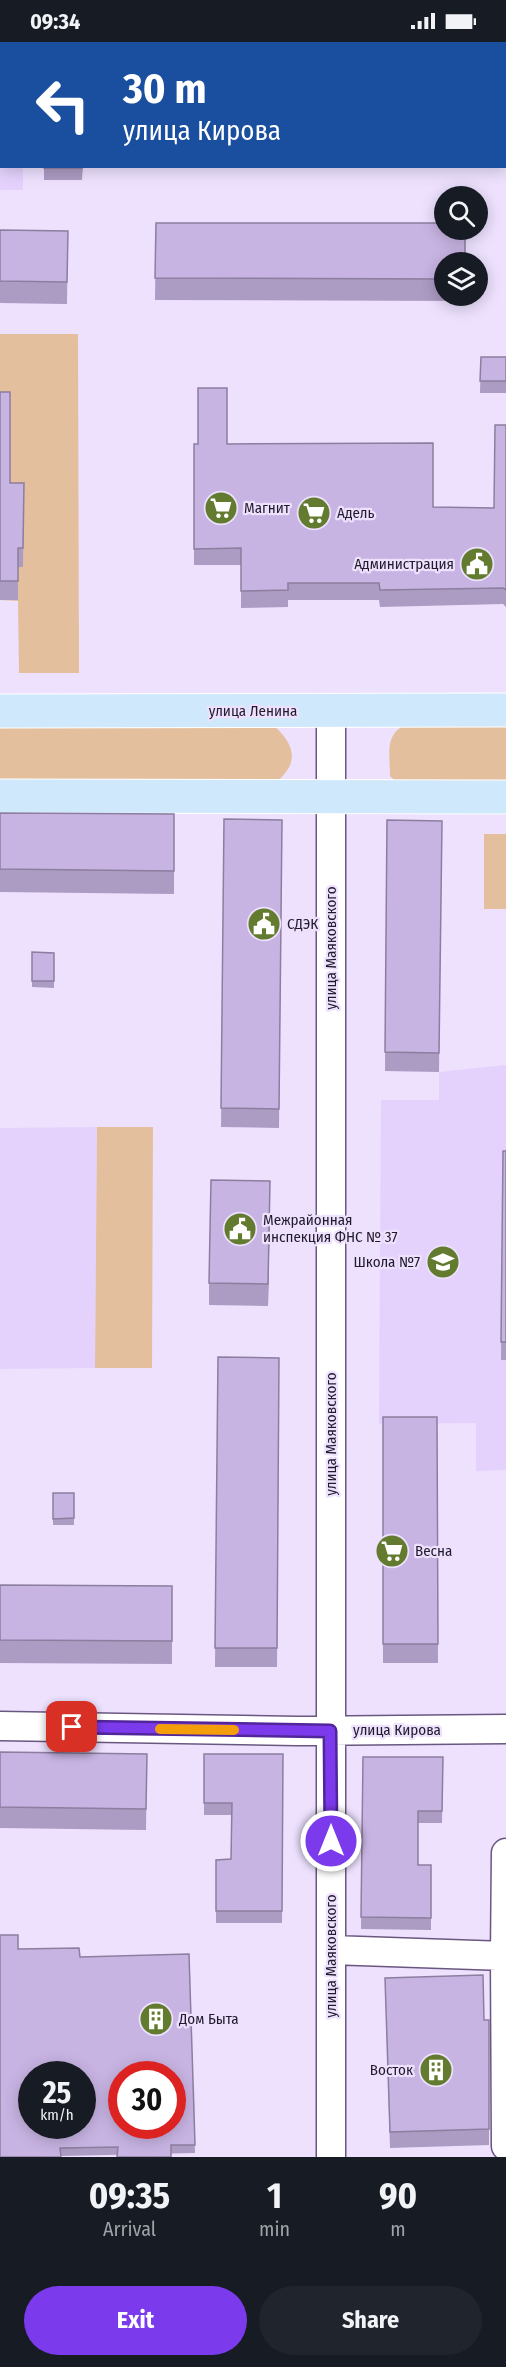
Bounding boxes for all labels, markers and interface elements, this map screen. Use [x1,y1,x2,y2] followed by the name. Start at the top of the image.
[30,8,80,35] text: 09:34
[123,64,207,114] text: 30 m
[24,66,102,144] icon: left
[123,115,281,147] text: улица Кирова
[434,186,488,306] map controls
[434,186,488,240] button: search
[434,252,488,306] button: layers
[203,490,239,526] supermarket icon: Магнит
[296,495,332,531] supermarket icon: Адель
[244,499,291,517] place label: Магнит
[337,504,374,522] place label: Адель
[459,546,495,582] public building icon: Администрация
[354,555,454,573] place label: Администрация
[209,702,297,720] street label: улица Ленина
[322,886,340,1010] street label: улица Маяковского
[246,906,282,942] public building icon: СДЭК
[287,915,318,933] place label: СДЭК
[222,1211,258,1247] public building icon: Межрайонная инспекция ФНС № 37
[263,1211,398,1246] place label: Межрайонная инспекция ФНС № 37
[425,1244,461,1280] school or university icon: Школа №7
[353,1253,420,1271] place label: Школа №7
[322,1372,340,1496] street label: улица Маяковского
[374,1533,410,1569] supermarket icon: Весна
[415,1542,452,1560] place label: Весна
[46,1701,97,1752] pin
[55,1710,88,1743] icon: arrive
[353,1721,441,1739] street label: улица Кирова
[299,1809,363,1873] position arrow
[322,1894,340,2018] street label: улица Маяковского
[138,2001,174,2037] building icon: Дом Быта
[178,2010,239,2028] place label: Дом Быта
[418,2052,454,2088] building icon: Восток
[108,2061,186,2139] speed limit sign: 30
[370,2061,413,2079] place label: Восток
[43,2075,71,2111] text: 25
[40,2106,74,2124] text: km/h
[89,2174,170,2218] text: 09:35
[267,2174,282,2218] text: 1
[379,2174,417,2218] text: 90
[103,2217,156,2241] text: Arrival
[259,2217,290,2241] text: min
[390,2217,406,2241] text: m
[24,2286,247,2355] button: Exit
[259,2286,482,2355] button: Share

